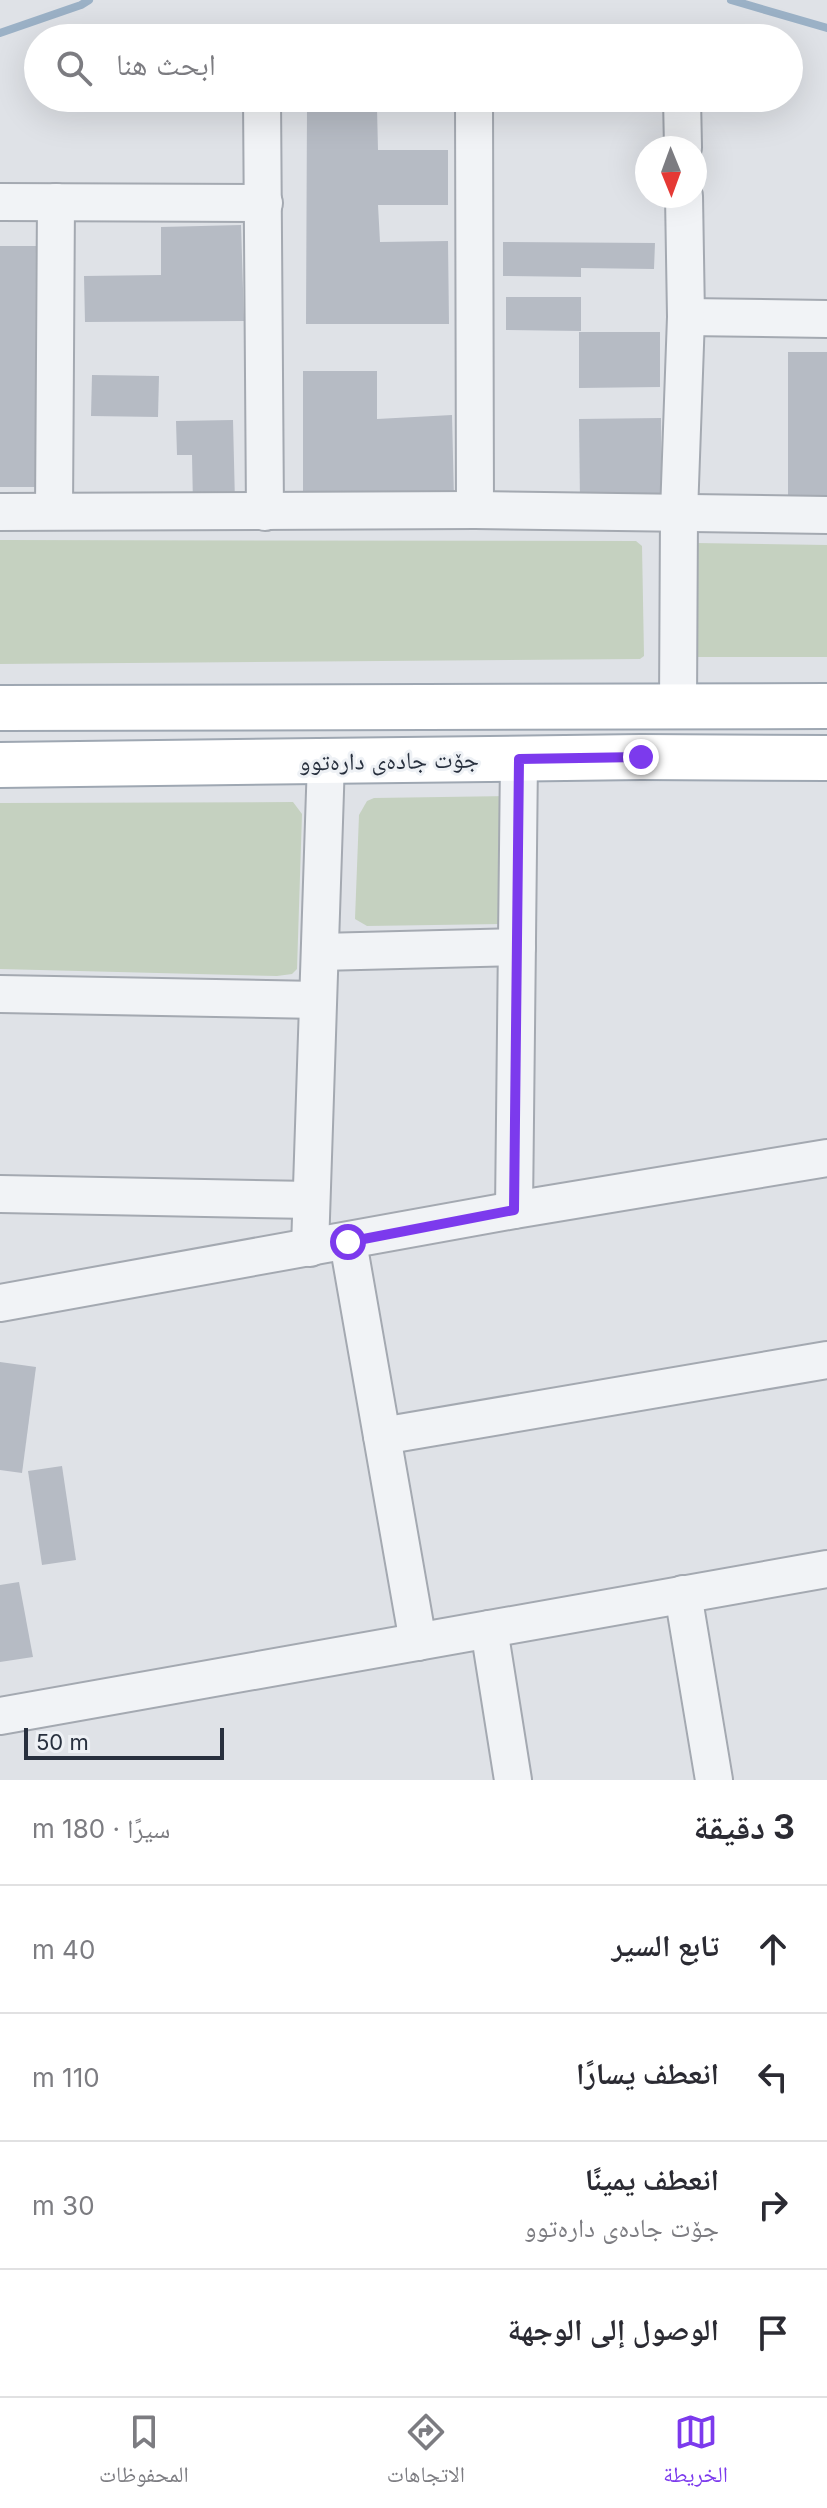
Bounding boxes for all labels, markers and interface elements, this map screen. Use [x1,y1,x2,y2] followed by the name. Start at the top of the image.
[24,24,803,112] search box
[52,46,96,90] icon: search
[116,46,216,82] text: ابحث هنا
[635,136,707,208] north arrow
[623,739,659,775] route end
[299,744,479,777] street label: جۆت جادەی دارەتوو
[330,1224,366,1260] route start
[24,1724,224,1760] scale bar
[36,1729,89,1755] text: 50 m
[694,1806,795,1847] text: 3 دقيقة
[32,1813,170,1844] text: سيرًا · 180 m
[612,1927,719,1963] text: تابع السير
[751,1927,795,1971] icon: ahead
[32,1934,95,1965] text: 40 m
[576,2055,719,2091] text: انعطف يسارًا
[751,2055,795,2099] icon: left
[32,2062,100,2093] text: 110 m
[585,2161,719,2197] text: انعطف يمينًا
[751,2183,795,2227] icon: right
[32,2190,95,2221] text: 30 m
[524,2212,719,2243] text: جۆت جادەی دارەتوو
[508,2311,719,2347] text: الوصول إلى الوجهة
[751,2311,795,2355] icon: arrive
[99,2410,189,2496] tab: المحفوظات
[387,2410,465,2496] tab: الاتجاهات
[663,2410,728,2496] tab: الخريطة

